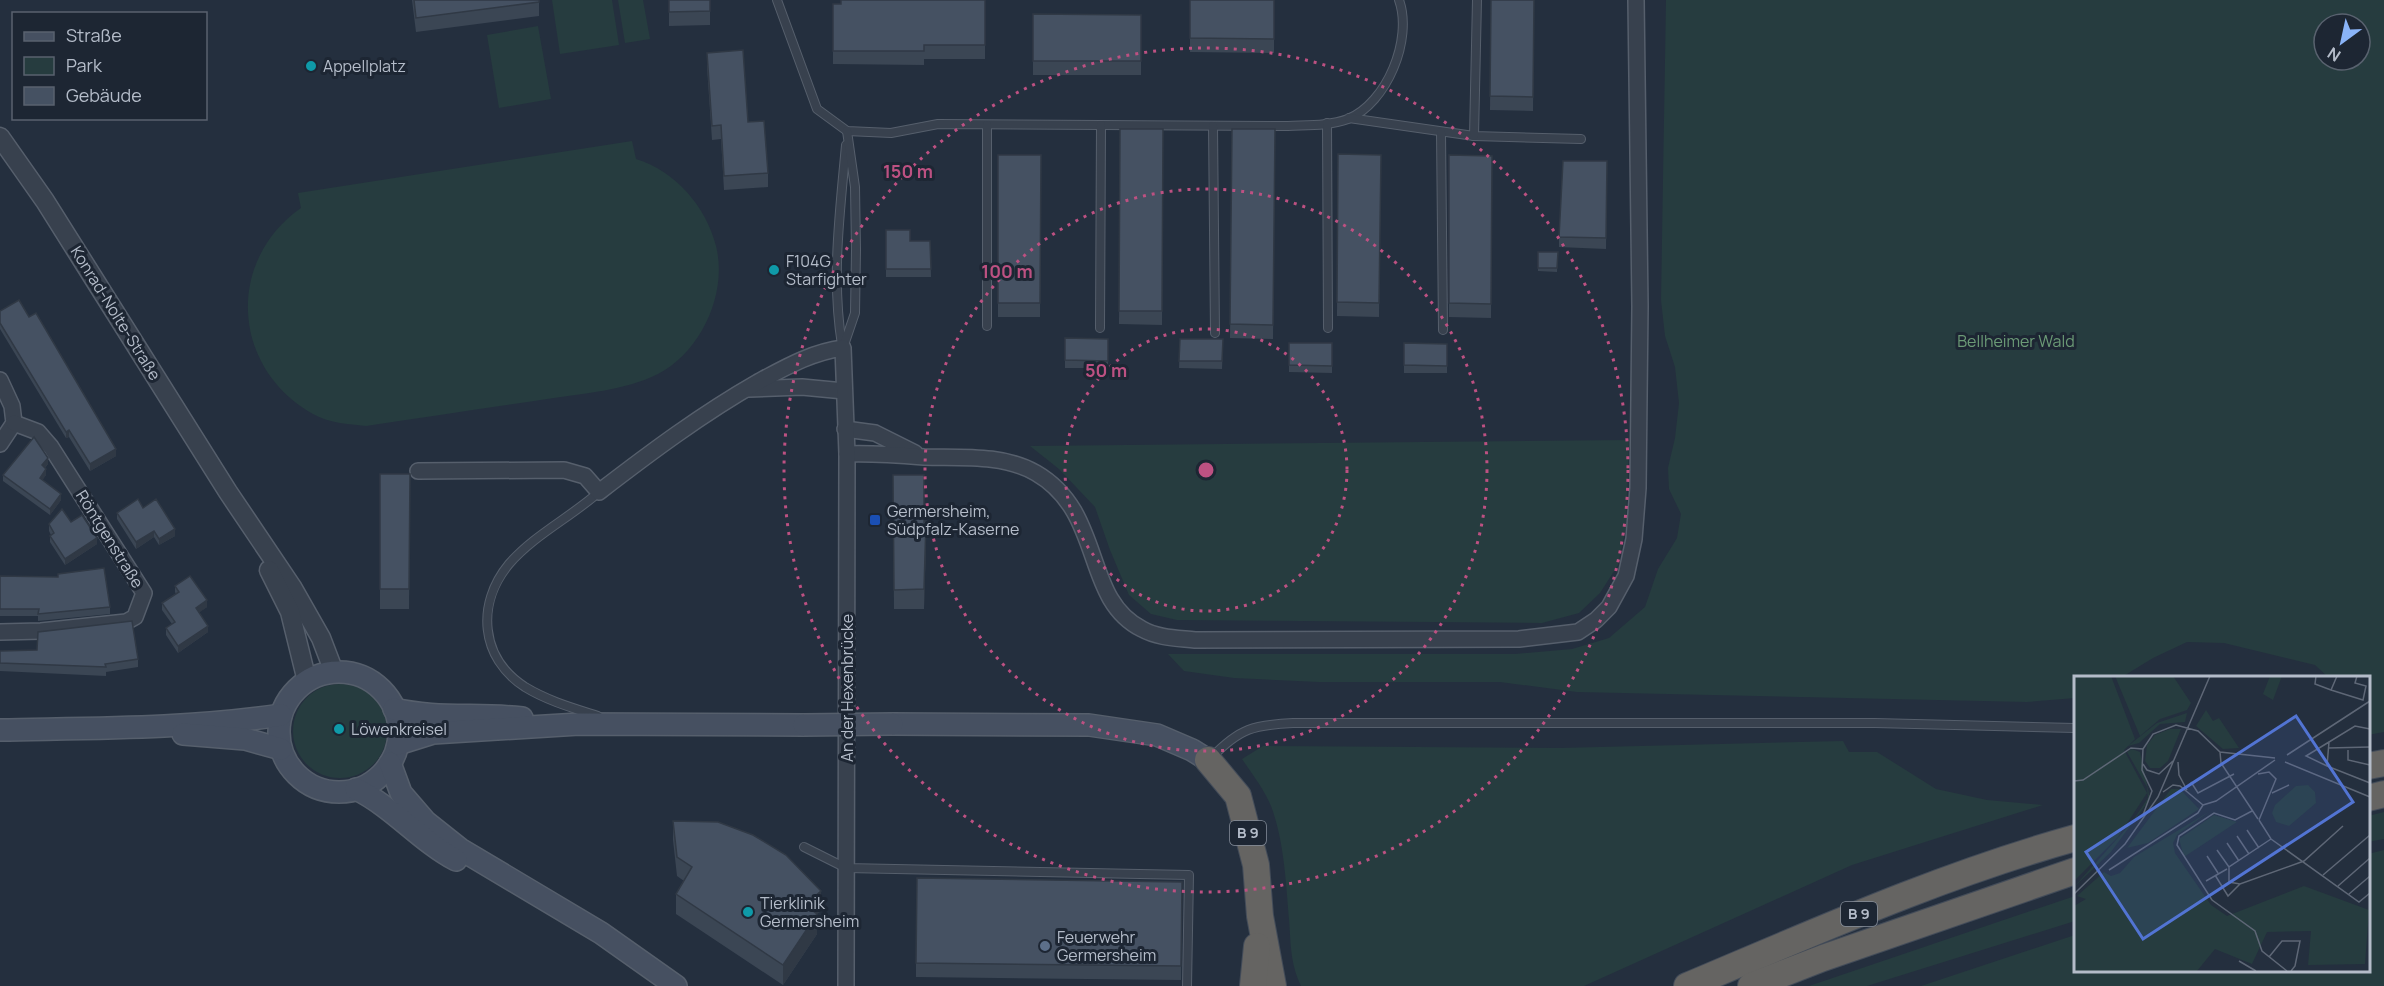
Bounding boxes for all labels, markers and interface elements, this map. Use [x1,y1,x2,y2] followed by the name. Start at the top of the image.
[12,12,207,120] legend
[2312,12,2372,72] north arrow
[66,23,122,47] text: Straße
[2323,42,2345,67] text: N
[66,53,103,77] text: Park
[323,55,406,77] place label: Appellplatz
[304,59,318,73] marker: Appellplatz
[66,83,142,107] text: Gebäude
[883,159,933,183] text: 150 m
[66,242,166,384] street label: Konrad-Nolte-Straße
[786,250,867,290] place label: F104G Starfighter
[981,259,1033,283] text: 100 m
[767,263,781,277] marker: F104G Starfighter
[1957,330,2075,352] park label: Bellheimer Wald
[1085,358,1127,382] text: 50 m
[1196,460,1216,480] centre of rings
[71,486,149,592] street label: Röntgenstraße
[887,500,1019,540] place label: Germersheim, Südpfalz-Kaserne
[868,513,882,527] marker: Germersheim, Südpfalz-Kaserne
[836,614,858,762] street label: An der Hexenbrücke
[2074,676,2369,971] inset map
[351,718,447,740] place label: Löwenkreisel
[332,722,346,736] marker: Löwenkreisel
[1230,821,1266,845] road number: B 9
[760,892,859,932] place label: Tierklinik Germersheim
[1841,902,1877,926] road number: B 9
[741,905,755,919] marker: Tierklinik Germersheim
[1057,926,1156,966] place label: Feuerwehr Germersheim
[1038,939,1052,953] marker: Feuerwehr Germersheim

